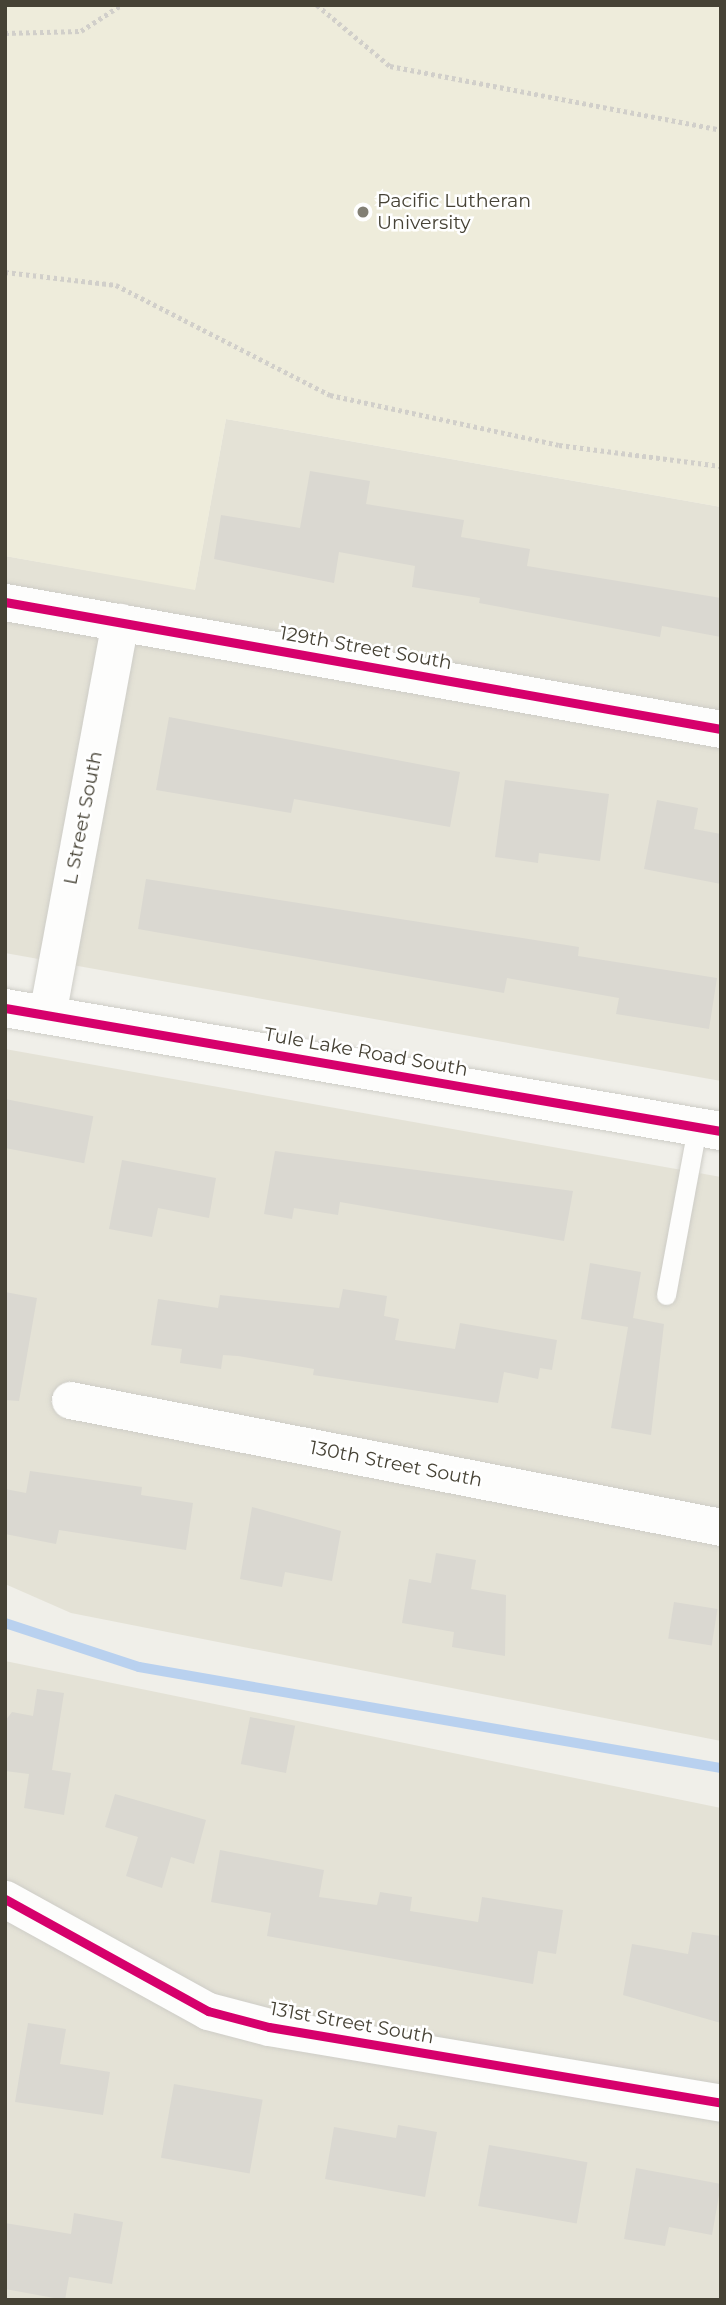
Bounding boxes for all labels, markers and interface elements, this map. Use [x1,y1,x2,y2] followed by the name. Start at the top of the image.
[377,190,531,234] place label: Pacific Lutheran University
[355,204,371,220] marker: Pacific Lutheran University
[278,622,454,674] street label: 129th Street South
[59,749,107,887] street label: L Street South
[262,1023,470,1081] street label: Tule Lake Road South
[308,1436,484,1492] street label: 130th Street South
[268,1997,436,2049] street label: 131st Street South

